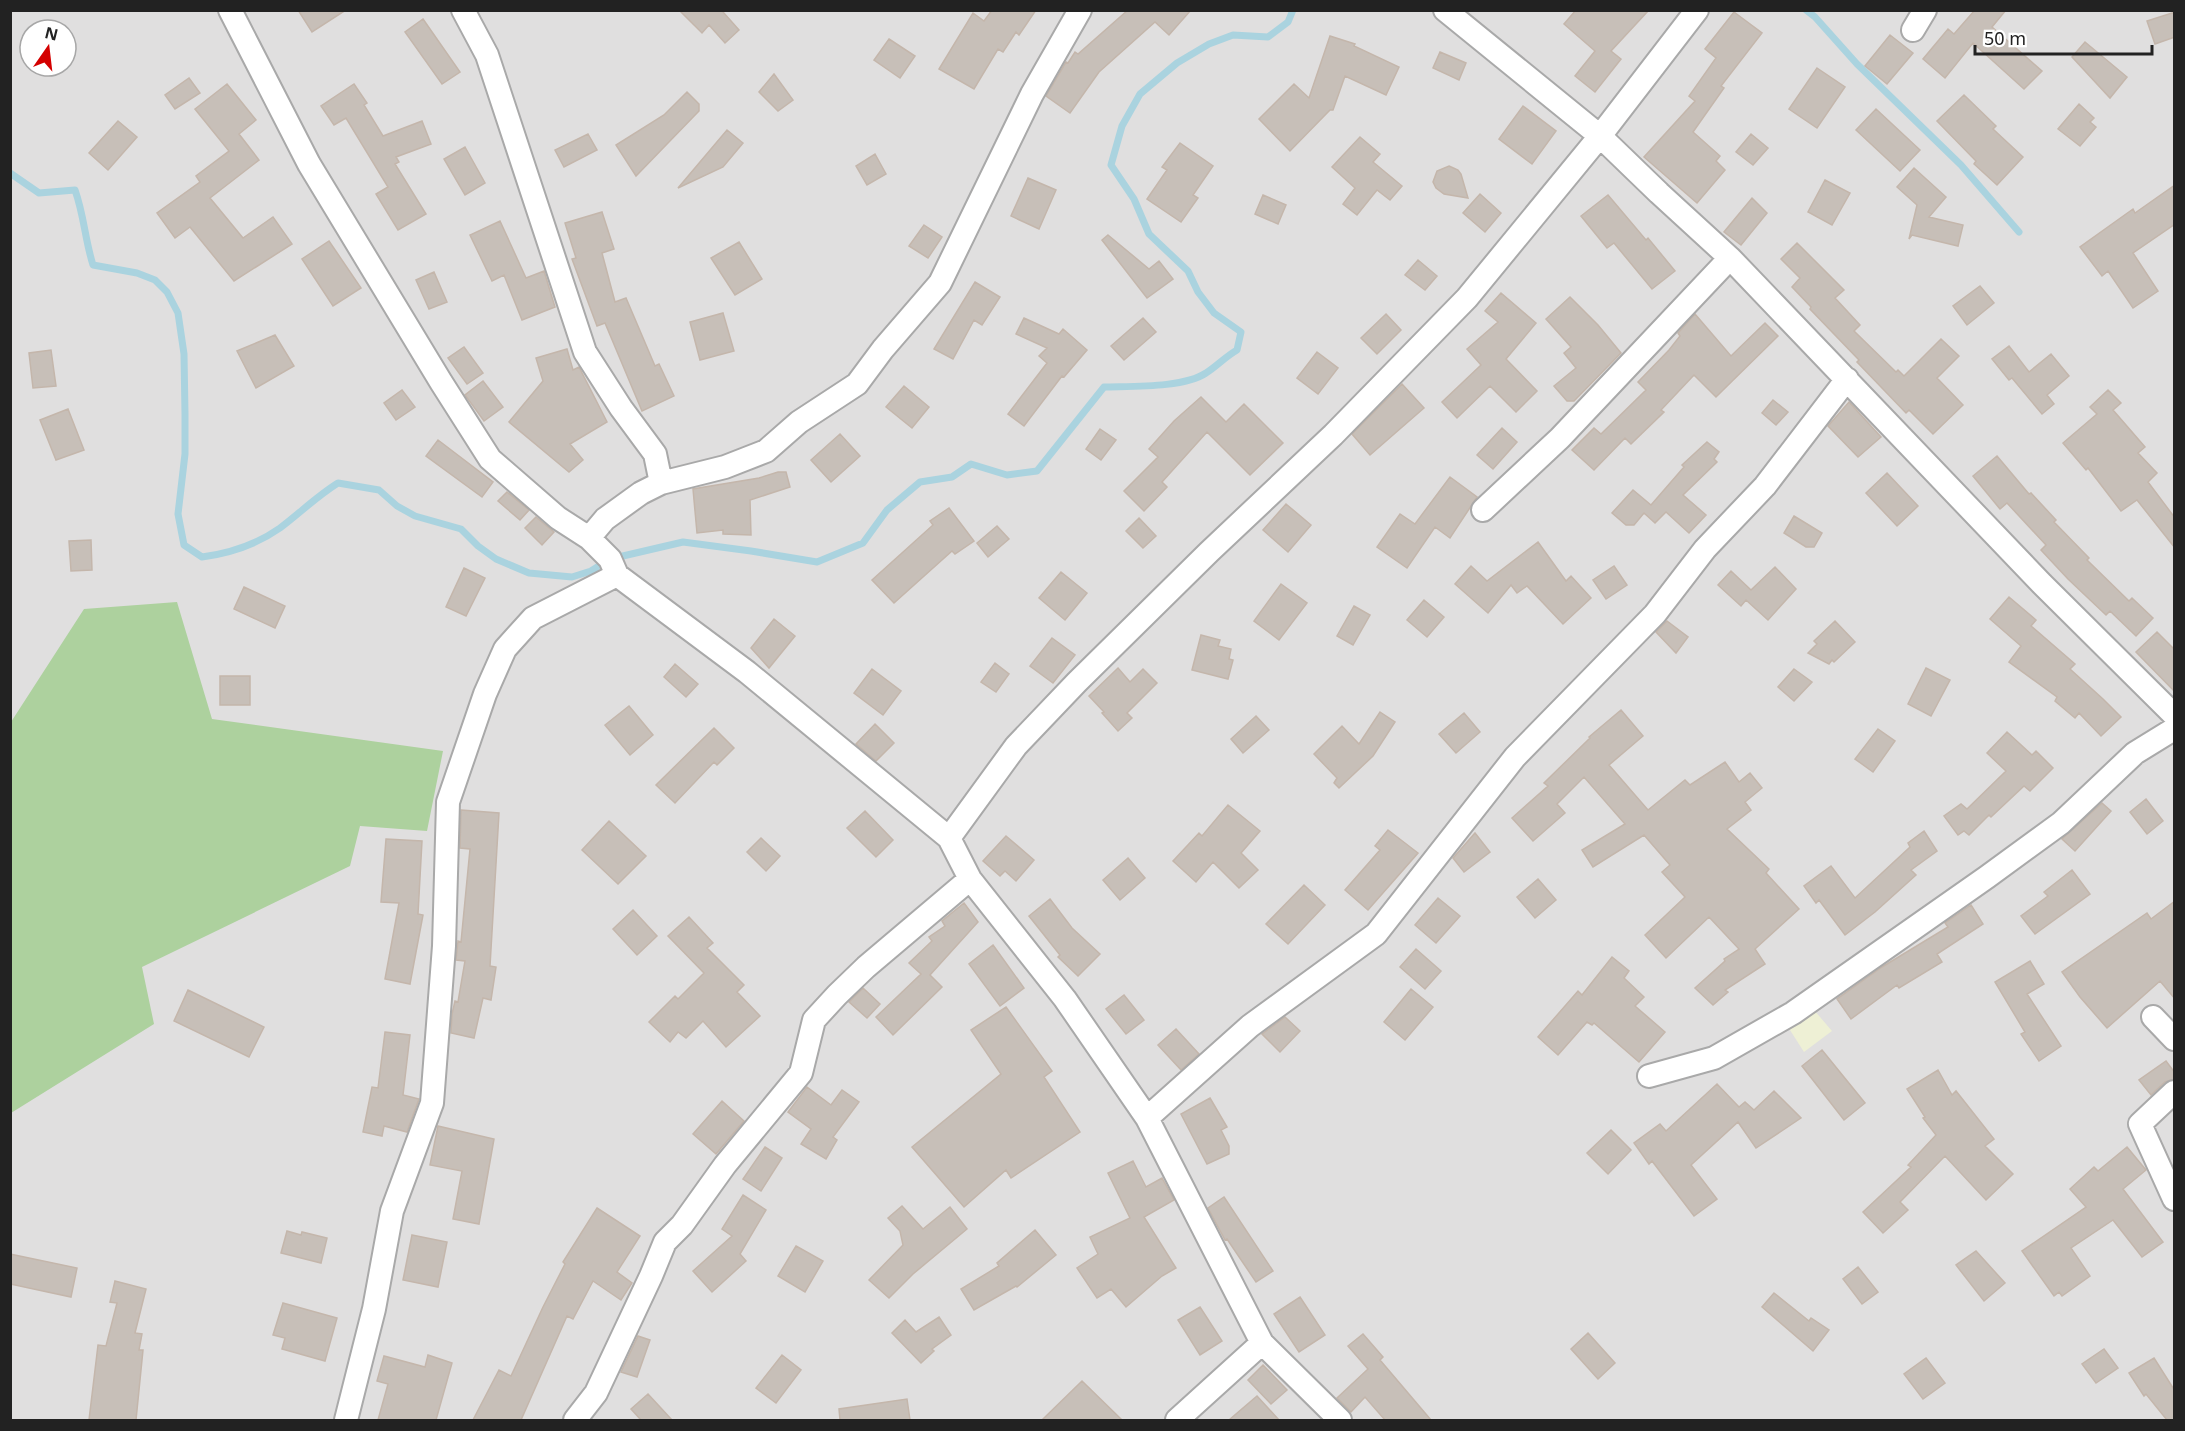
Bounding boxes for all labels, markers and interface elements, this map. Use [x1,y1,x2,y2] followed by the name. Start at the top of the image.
[18,18,78,78] north arrow
[1975,18,2152,56] scale bar
[43,21,61,46] text: N
[1984,26,2026,50] text: 50 m

